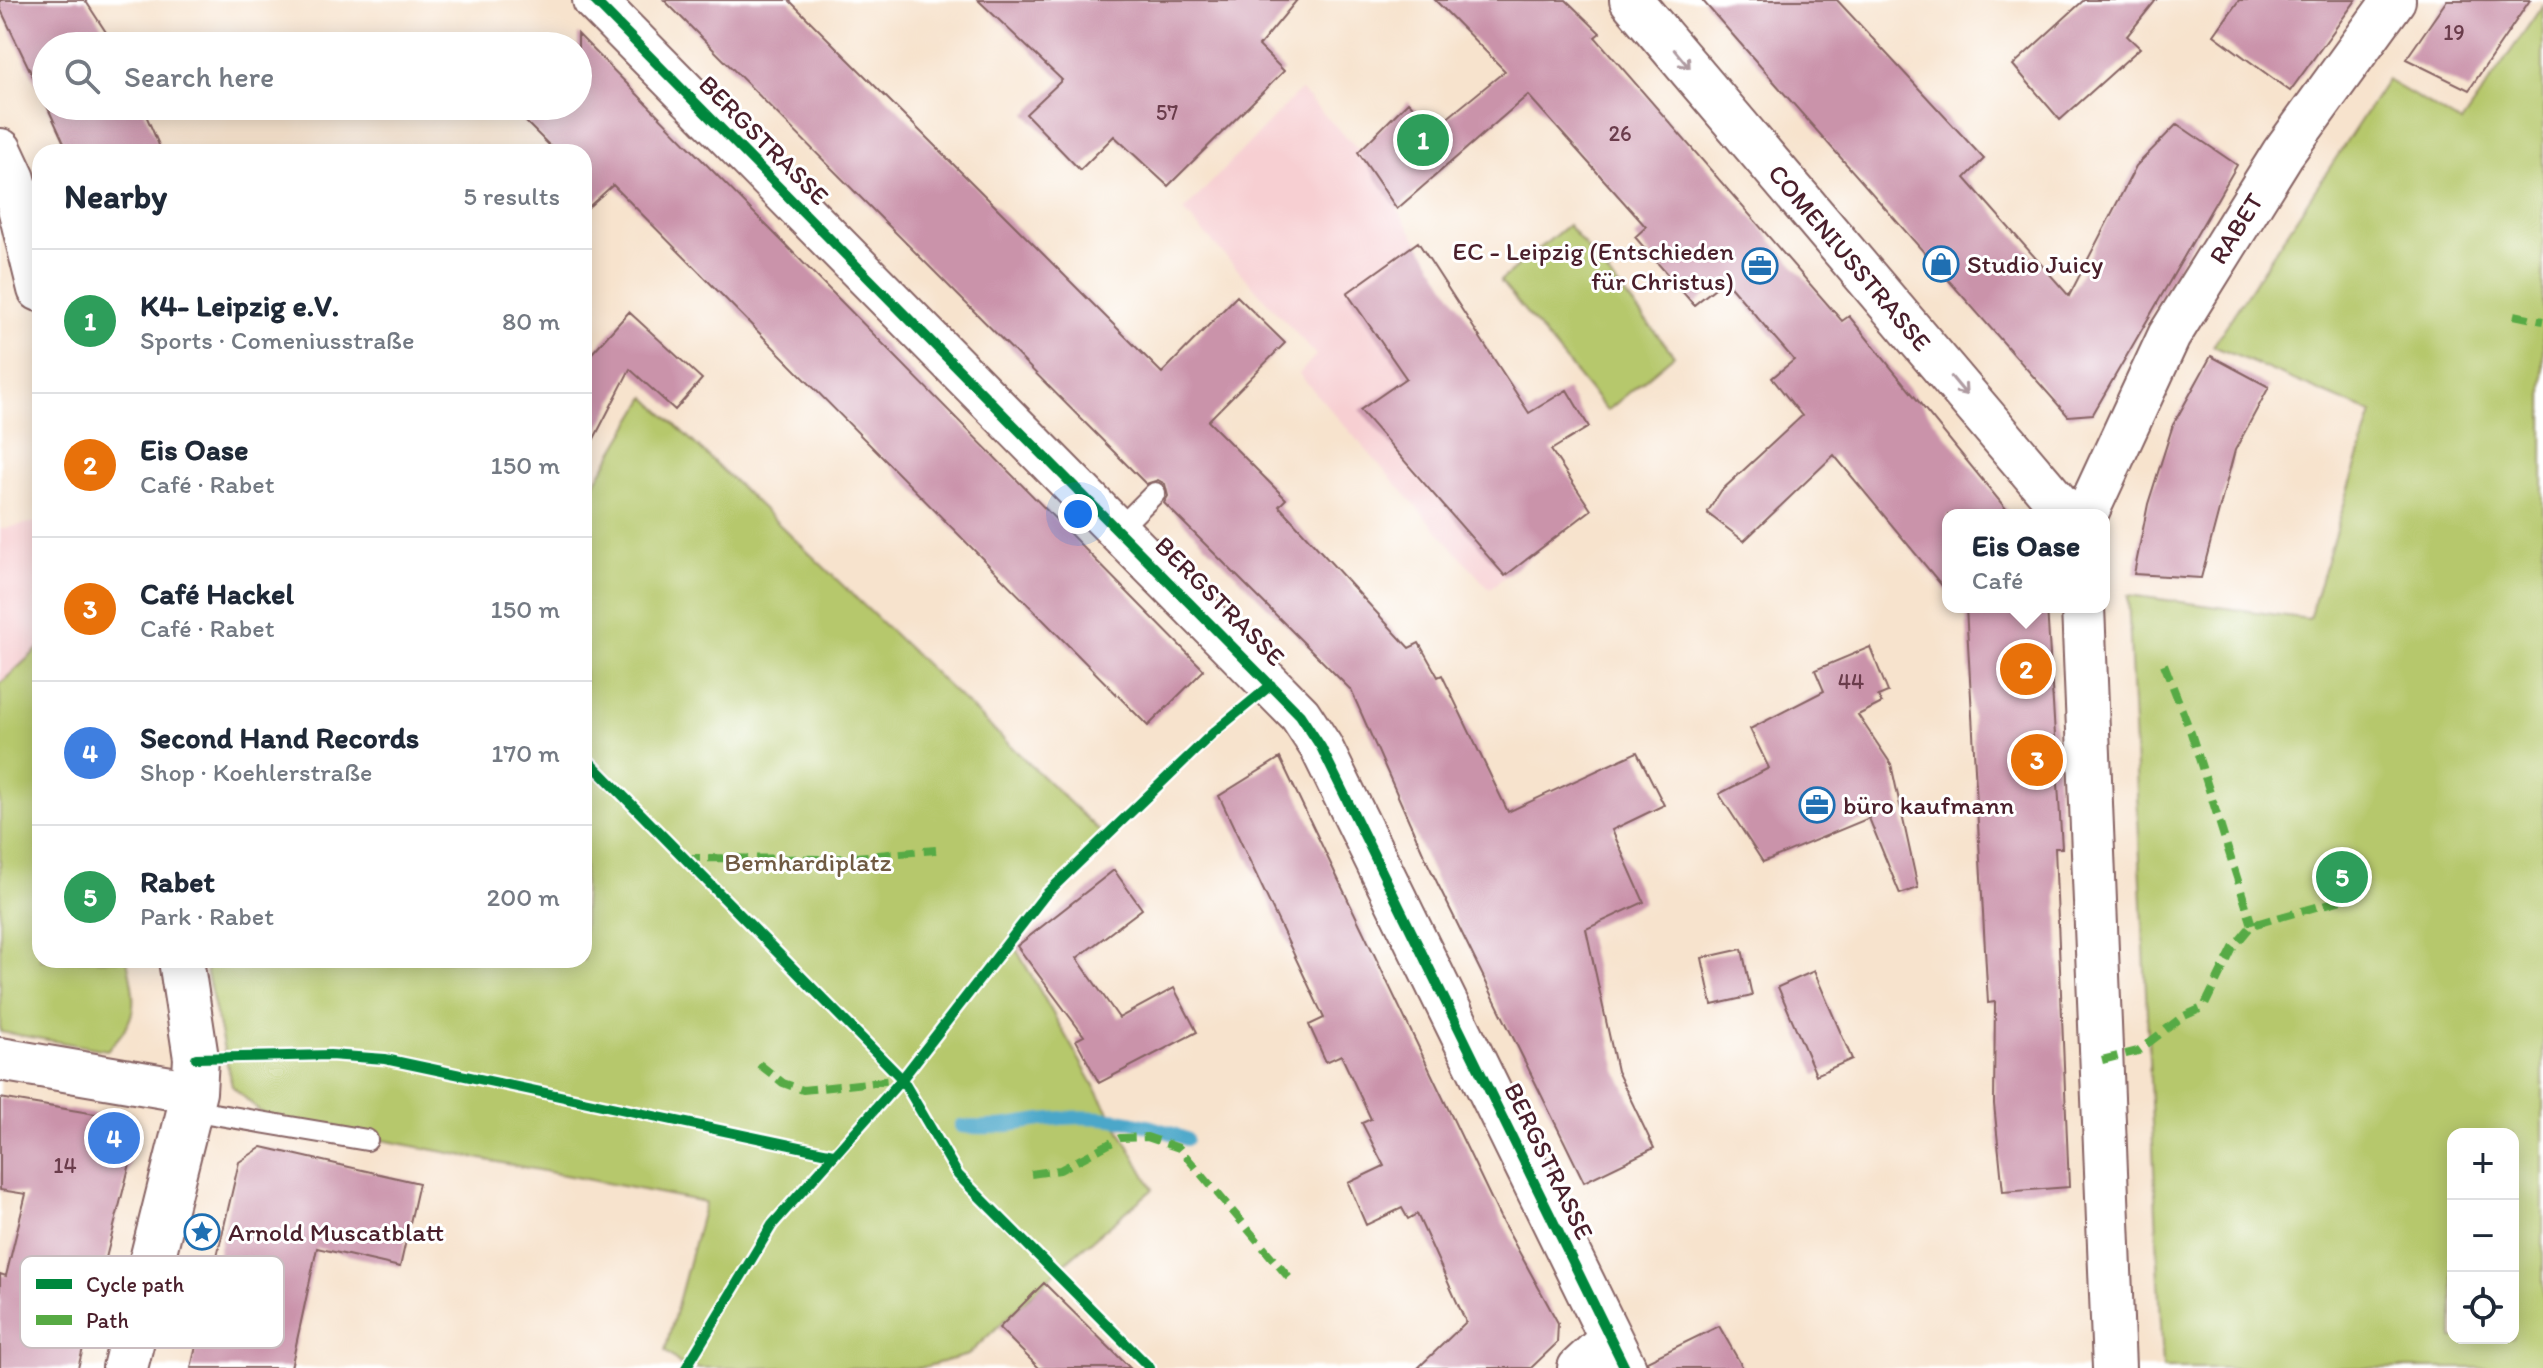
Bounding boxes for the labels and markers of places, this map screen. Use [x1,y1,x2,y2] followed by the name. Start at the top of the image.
[1397,110,1449,170] pin: 1
[1453,235,1734,297] place label: EC - Leipzig (Entschieden für Christus)
[1922,245,1960,283] shop icon: Studio Juicy
[1741,247,1779,285] office icon: EC - Leipzig (Entschieden für Christus)
[1967,248,2103,280] place label: Studio Juicy
[2000,639,2052,699] pin: 2
[2011,730,2063,790] pin: 3
[1798,786,1836,824] office icon: büro kaufmann
[1843,789,2015,821] place label: büro kaufmann
[2316,847,2368,907] pin: 5
[88,1108,140,1168] pin: 4
[183,1213,221,1251] place icon: Arnold Muscatblatt
[228,1216,444,1248] place label: Arnold Muscatblatt

